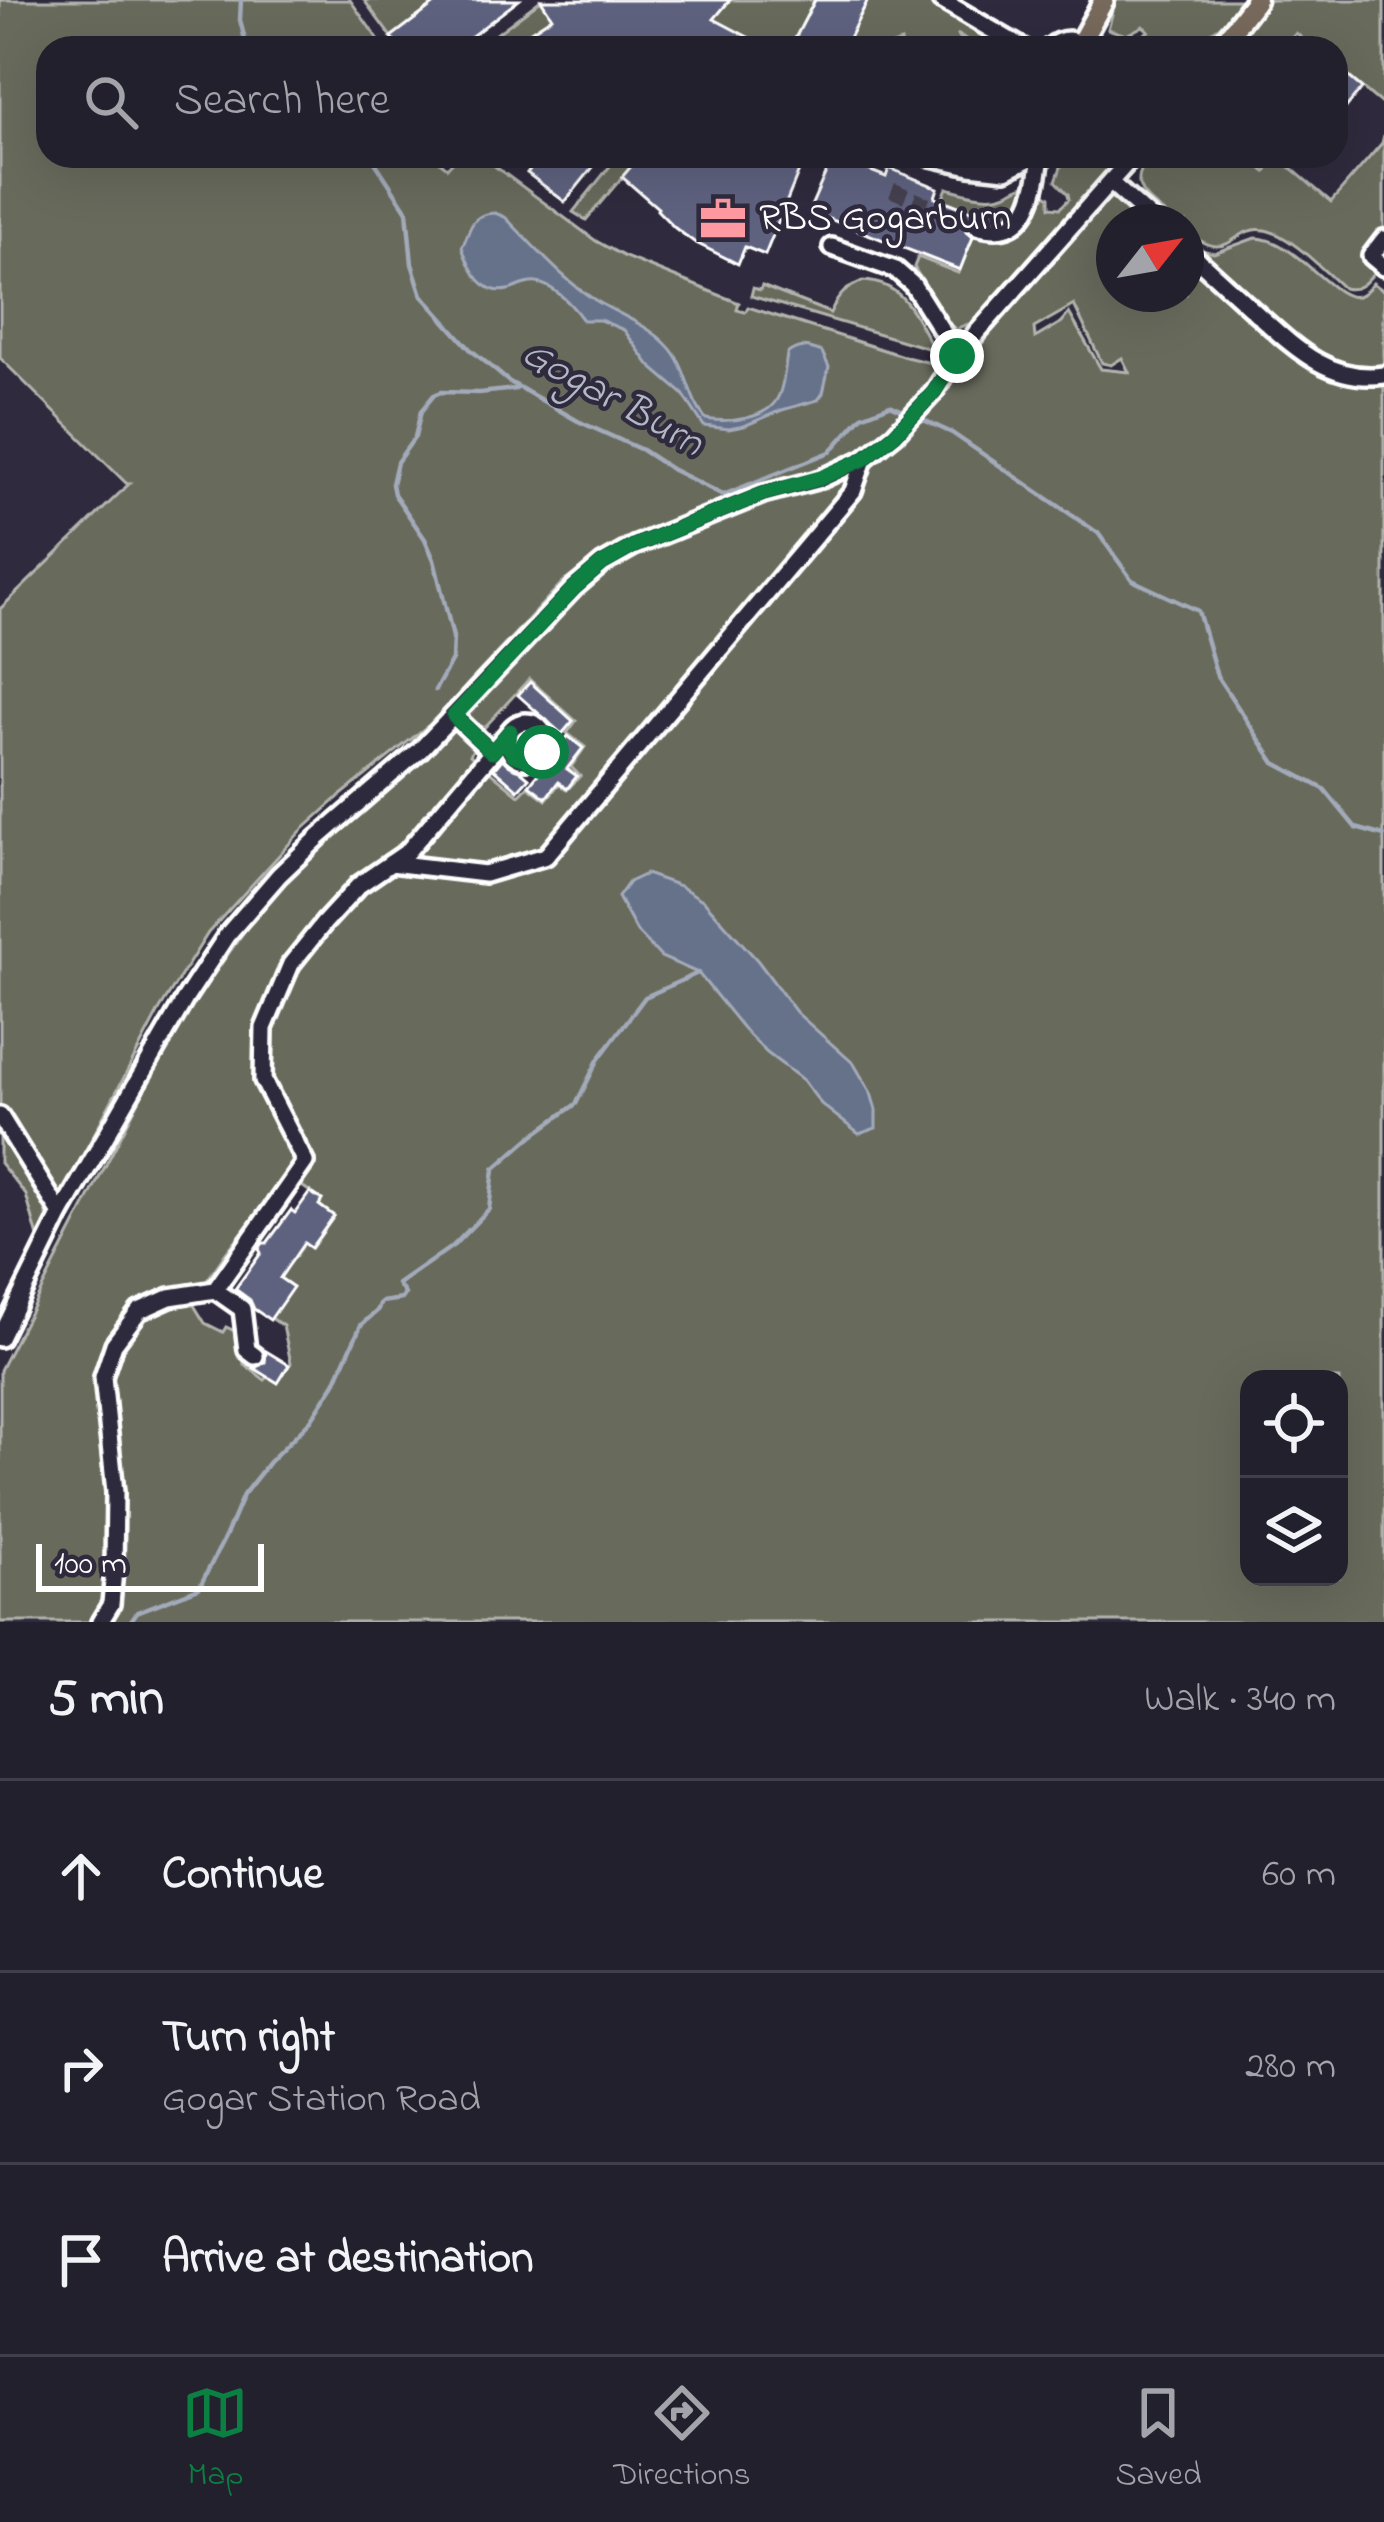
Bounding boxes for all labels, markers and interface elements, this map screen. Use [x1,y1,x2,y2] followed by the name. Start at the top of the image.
[36,36,1348,168] search box
[78,69,144,135] icon: search
[174,69,390,135] text: Search here
[759,191,1011,248] place label: RBS Gogarburn
[698,194,748,244] office icon: RBS Gogarburn
[1096,204,1204,312] north arrow
[510,324,715,475] water label: Gogar Burn
[930,329,984,383] route end
[515,725,569,779] route start
[1240,1370,1348,1586] map controls
[1240,1370,1348,1478] button: locate
[1240,1478,1348,1586] button: layers
[36,1538,264,1591] scale bar
[54,1541,127,1589] text: 100 m
[48,1663,164,1738] text: 5 min
[1144,1672,1336,1729] text: Walk · 340 m
[48,1843,114,1909] icon: ahead
[162,1843,323,1909] text: Continue
[1262,1847,1336,1904] text: 60 m
[162,2006,335,2072] text: Turn right
[48,2035,114,2101] icon: right
[1245,2039,1336,2096] text: 280 m
[162,2072,481,2129] text: Gogar Station Road
[48,2227,114,2293] icon: arrive
[162,2227,533,2293] text: Arrive at destination
[182,2380,248,2500] tab: Map
[613,2380,751,2500] tab: Directions
[1115,2380,1202,2500] tab: Saved

